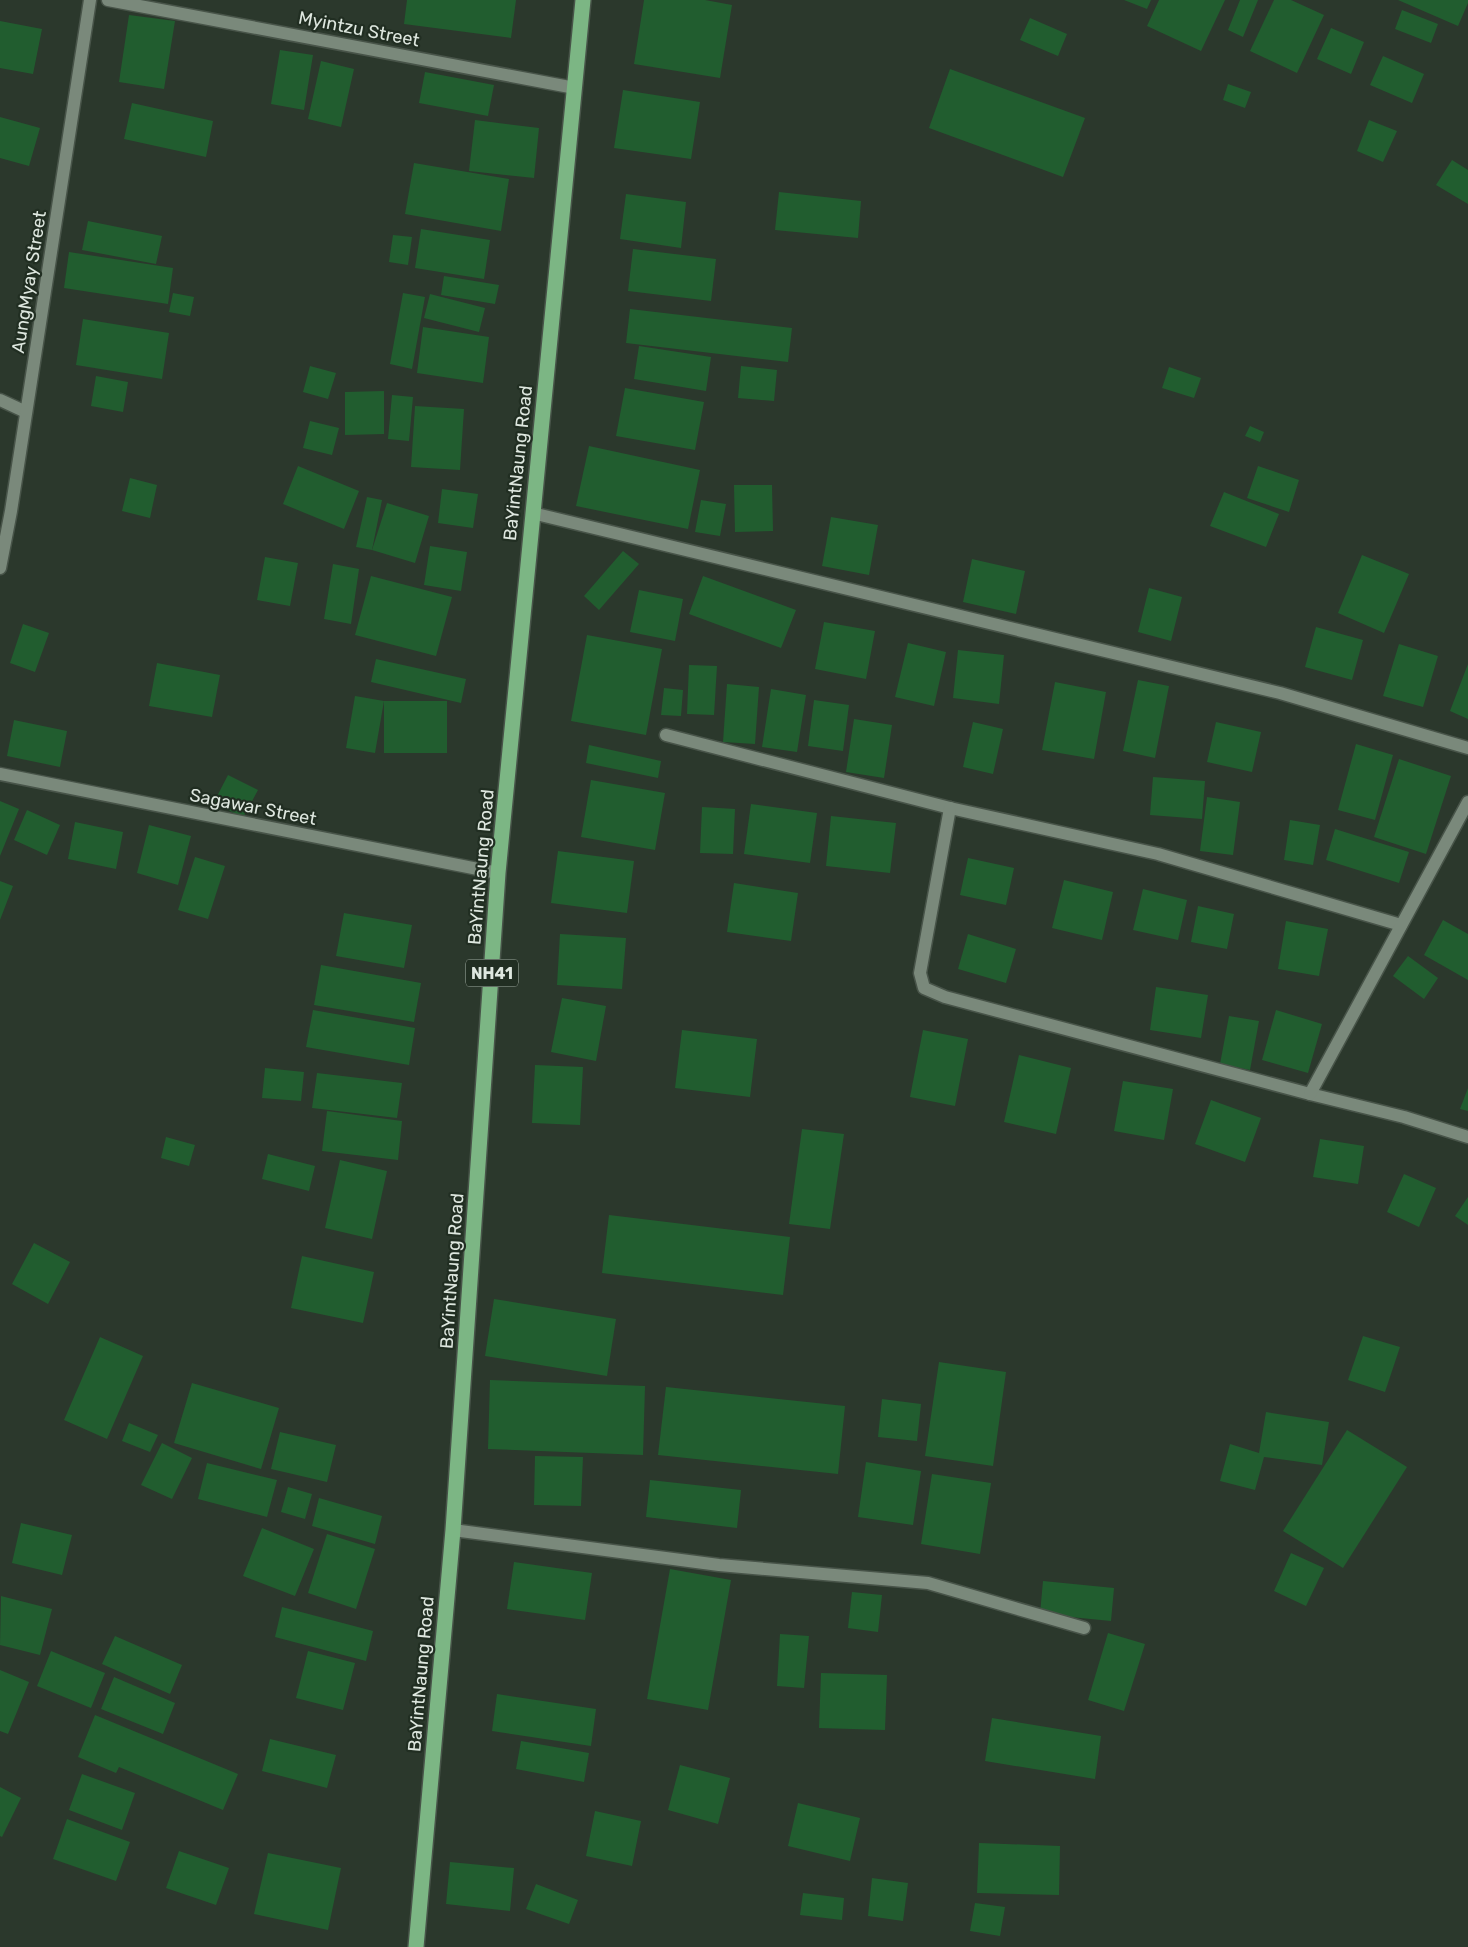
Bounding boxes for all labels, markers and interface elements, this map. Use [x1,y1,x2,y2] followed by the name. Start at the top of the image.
[297,6,421,52] street label: Myintzu Street
[7,209,51,355] street label: AungMyay Street
[499,384,537,542] street label: BaYintNaung Road
[188,784,318,830] street label: Sagawar Street
[463,788,499,946] street label: BaYintNaung Road
[466,960,518,986] road number: NH41
[436,1192,468,1350] street label: BaYintNaung Road
[403,1595,439,1753] street label: BaYintNaung Road

